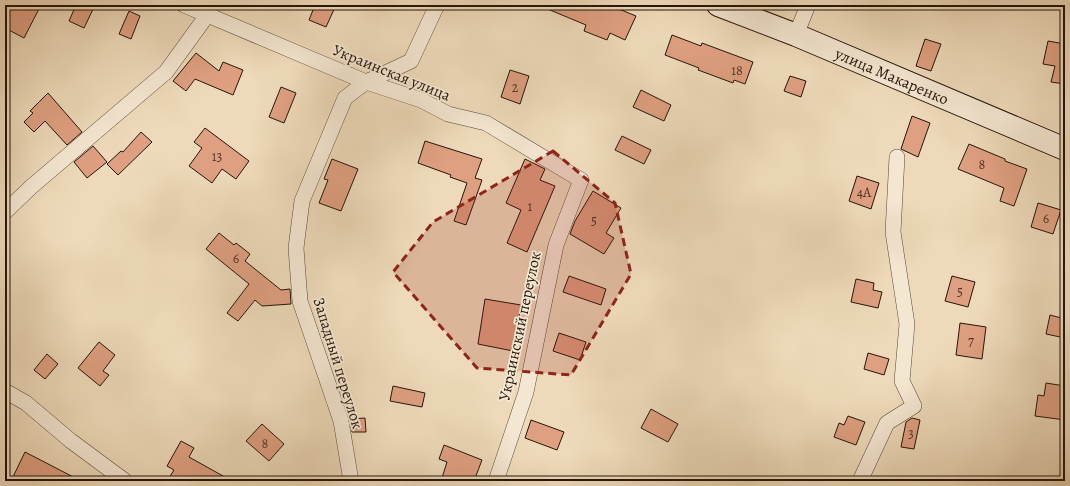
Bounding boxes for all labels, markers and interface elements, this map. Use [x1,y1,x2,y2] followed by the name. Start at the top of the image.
[329,39,454,107] street label: Украинская улица
[831,42,952,110] street label: улица Макаренко
[731,61,743,80] house number: 18
[512,78,519,97] house number: 2
[212,147,222,166] house number: 13
[979,155,986,174] house number: 8
[857,183,872,202] house number: 4А
[528,197,533,216] house number: 1
[1043,209,1049,228] house number: 6
[591,211,597,230] house number: 5
[233,249,239,268] house number: 6
[493,249,547,403] street label: Украинский переулок
[957,282,963,301] house number: 5
[308,295,368,432] street label: Западный переулок
[968,332,974,351] house number: 7
[908,424,914,443] house number: 3
[262,434,269,453] house number: 8

